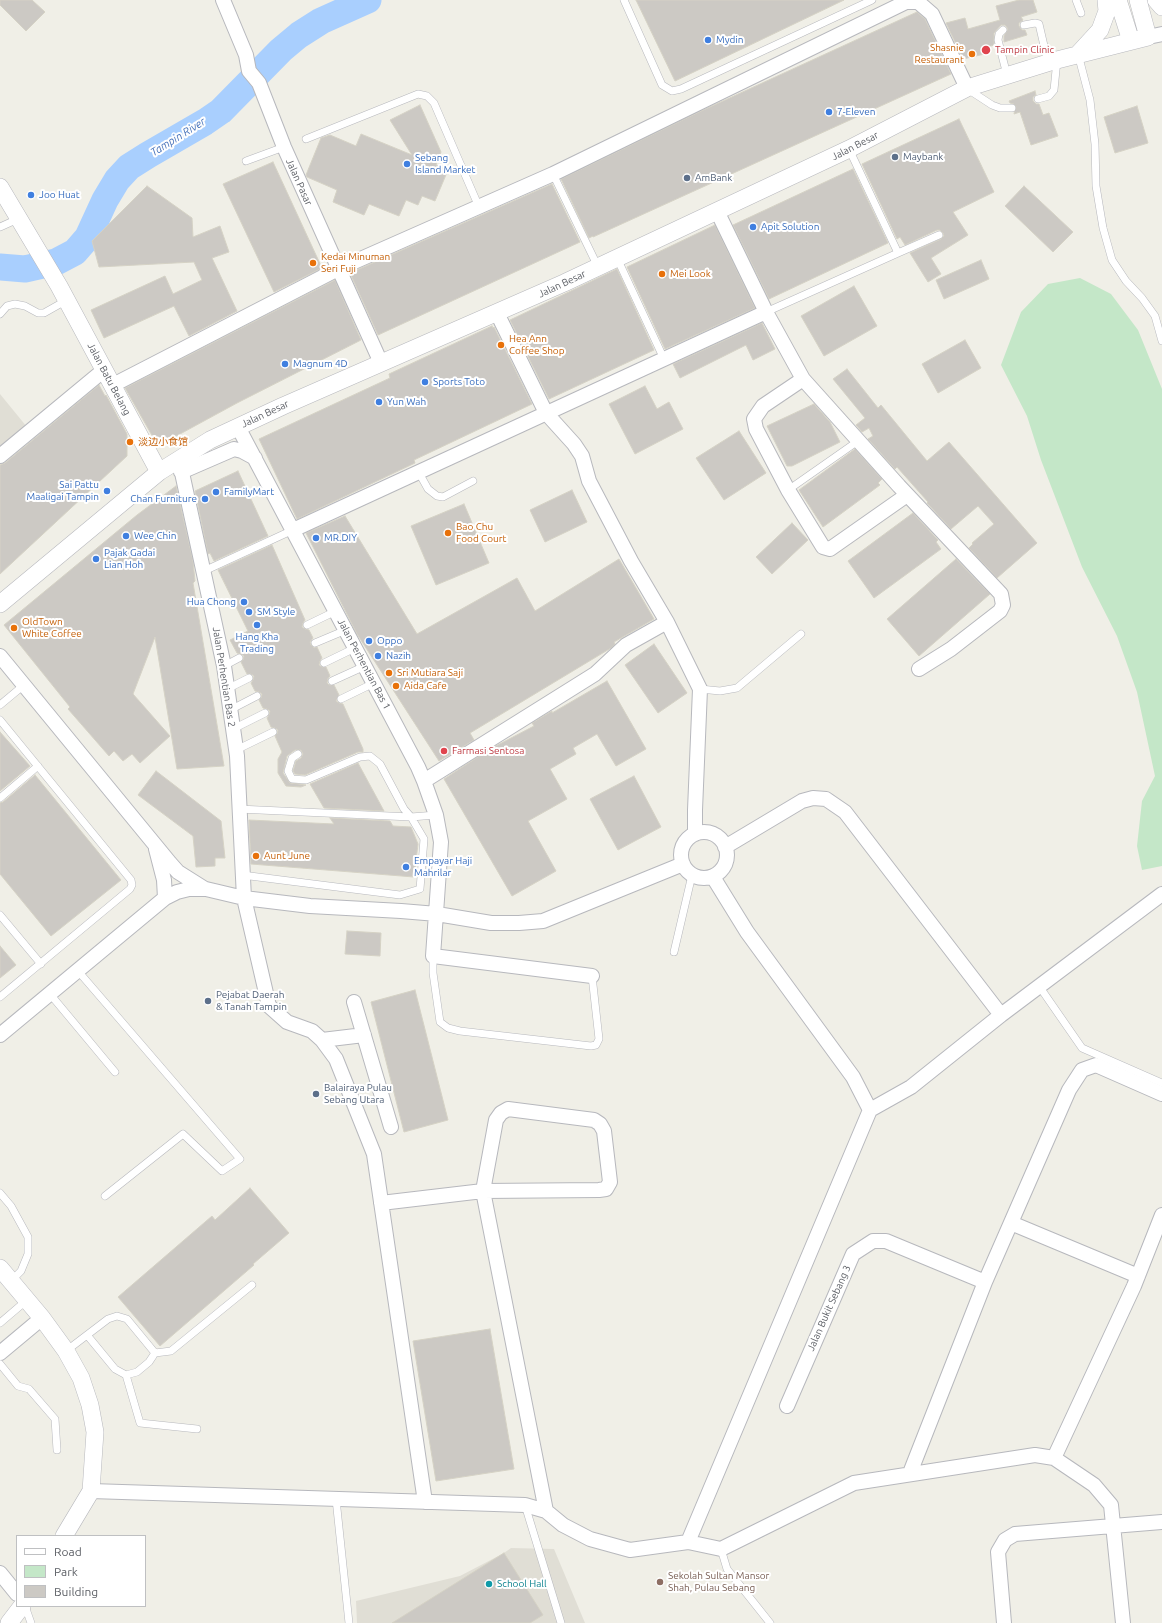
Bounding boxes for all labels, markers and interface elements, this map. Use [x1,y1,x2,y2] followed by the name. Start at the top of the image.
[716,34,743,46] place label: Mydin
[703,35,713,45] marker: Mydin
[915,42,964,66] place label: Shasnie Restaurant
[980,44,992,56] marker: Tampin Clinic
[995,44,1054,56] place label: Tampin Clinic
[967,49,977,59] marker: Shasnie Restaurant
[837,106,875,118] place label: 7-Eleven
[824,107,834,117] marker: 7-Eleven
[148,115,208,159] water label: Tampin River
[830,129,880,163] street label: Jalan Besar
[903,151,943,163] place label: Maybank
[415,152,475,176] place label: Sebang Island Market
[890,152,900,162] marker: Maybank
[283,157,315,207] street label: Jalan Pasar
[402,159,412,169] marker: Sebang Island Market
[695,172,732,184] place label: AmBank
[682,173,692,183] marker: AmBank
[39,189,80,201] place label: Joo Huat
[26,190,36,200] marker: Joo Huat
[761,221,819,233] place label: Apit Solution
[748,222,758,232] marker: Apit Solution
[321,251,390,274] place label: Kedai Minuman Seri Fuji
[308,258,318,268] marker: Kedai Minuman Seri Fuji
[536,268,588,300] street label: Jalan Besar
[670,268,711,280] place label: Mei Look
[657,269,667,279] marker: Mei Look
[509,333,565,356] place label: Hea Ann Coffee Shop
[496,340,506,350] marker: Hea Ann Coffee Shop
[85,341,133,417] street label: Jalan Batu Belang
[293,358,348,370] place label: Magnum 4D
[280,359,290,369] marker: Magnum 4D
[433,376,485,388] place label: Sports Toto
[420,377,430,387] marker: Sports Toto
[387,396,426,408] place label: Yun Wah
[374,397,384,407] marker: Yun Wah
[239,398,291,430] street label: Jalan Besar
[138,436,188,448] place label: 淡边小食馆
[125,437,135,447] marker: 淡边小食馆
[26,479,99,502] place label: Sai Pattu Maaligai Tampin
[102,486,112,496] marker: Sai Pattu Maaligai Tampin
[224,486,274,498] place label: FamilyMart
[211,487,221,497] marker: FamilyMart
[130,493,197,505] place label: Chan Furniture
[200,494,210,504] marker: Chan Furniture
[456,521,506,544] place label: Bao Chu Food Court
[443,528,453,538] marker: Bao Chu Food Court
[134,530,176,542] place label: Wee Chin
[121,531,131,541] marker: Wee Chin
[324,532,357,544] place label: MR.DIY
[311,533,321,543] marker: MR.DIY
[104,547,155,570] place label: Pajak Gadai Lian Hoh
[91,554,101,564] marker: Pajak Gadai Lian Hoh
[187,596,236,608] place label: Hua Chong
[239,597,249,607] marker: Hua Chong
[257,606,295,618] place label: SM Style
[244,607,254,617] marker: SM Style
[22,616,82,640] place label: OldTown White Coffee
[335,617,393,711] street label: Jalan Perhentian Bas 1
[252,620,262,630] marker: Hang Kha Trading
[9,623,19,633] marker: OldTown White Coffee
[210,626,238,728] street label: Jalan Perhentian Bas 2
[236,631,278,654] place label: Hang Kha Trading
[377,635,402,647] place label: Oppo
[364,636,374,646] marker: Oppo
[386,650,411,662] place label: Nazih
[373,651,383,661] marker: Nazih
[397,667,463,679] place label: Sri Mutiara Saji
[384,668,394,678] marker: Sri Mutiara Saji
[404,680,447,692] place label: Aida Cafe
[391,681,401,691] marker: Aida Cafe
[452,745,524,757] place label: Farmasi Sentosa
[439,746,449,756] marker: Farmasi Sentosa
[264,850,310,862] place label: Aunt June
[251,851,261,861] marker: Aunt June
[414,855,472,878] place label: Empayar Haji Mahrilar
[401,862,411,872] marker: Empayar Haji Mahrilar
[216,989,287,1012] place label: Pejabat Daerah & Tanah Tampin
[203,996,213,1006] marker: Pejabat Daerah & Tanah Tampin
[324,1082,392,1106] place label: Balairaya Pulau Sebang Utara
[311,1089,321,1099] marker: Balairaya Pulau Sebang Utara
[805,1263,853,1353] street label: Jalan Bukit Sebang 3
[16,1535,146,1607] legend
[54,1545,82,1558] text: Road
[54,1565,78,1578] text: Park
[668,1570,769,1594] place label: Sekolah Sultan Mansor Shah, Pulau Sebang
[655,1577,665,1587] marker: Sekolah Sultan Mansor Shah, Pulau Sebang
[497,1578,547,1590] place label: School Hall
[484,1579,494,1589] marker: School Hall
[54,1585,98,1598] text: Building

